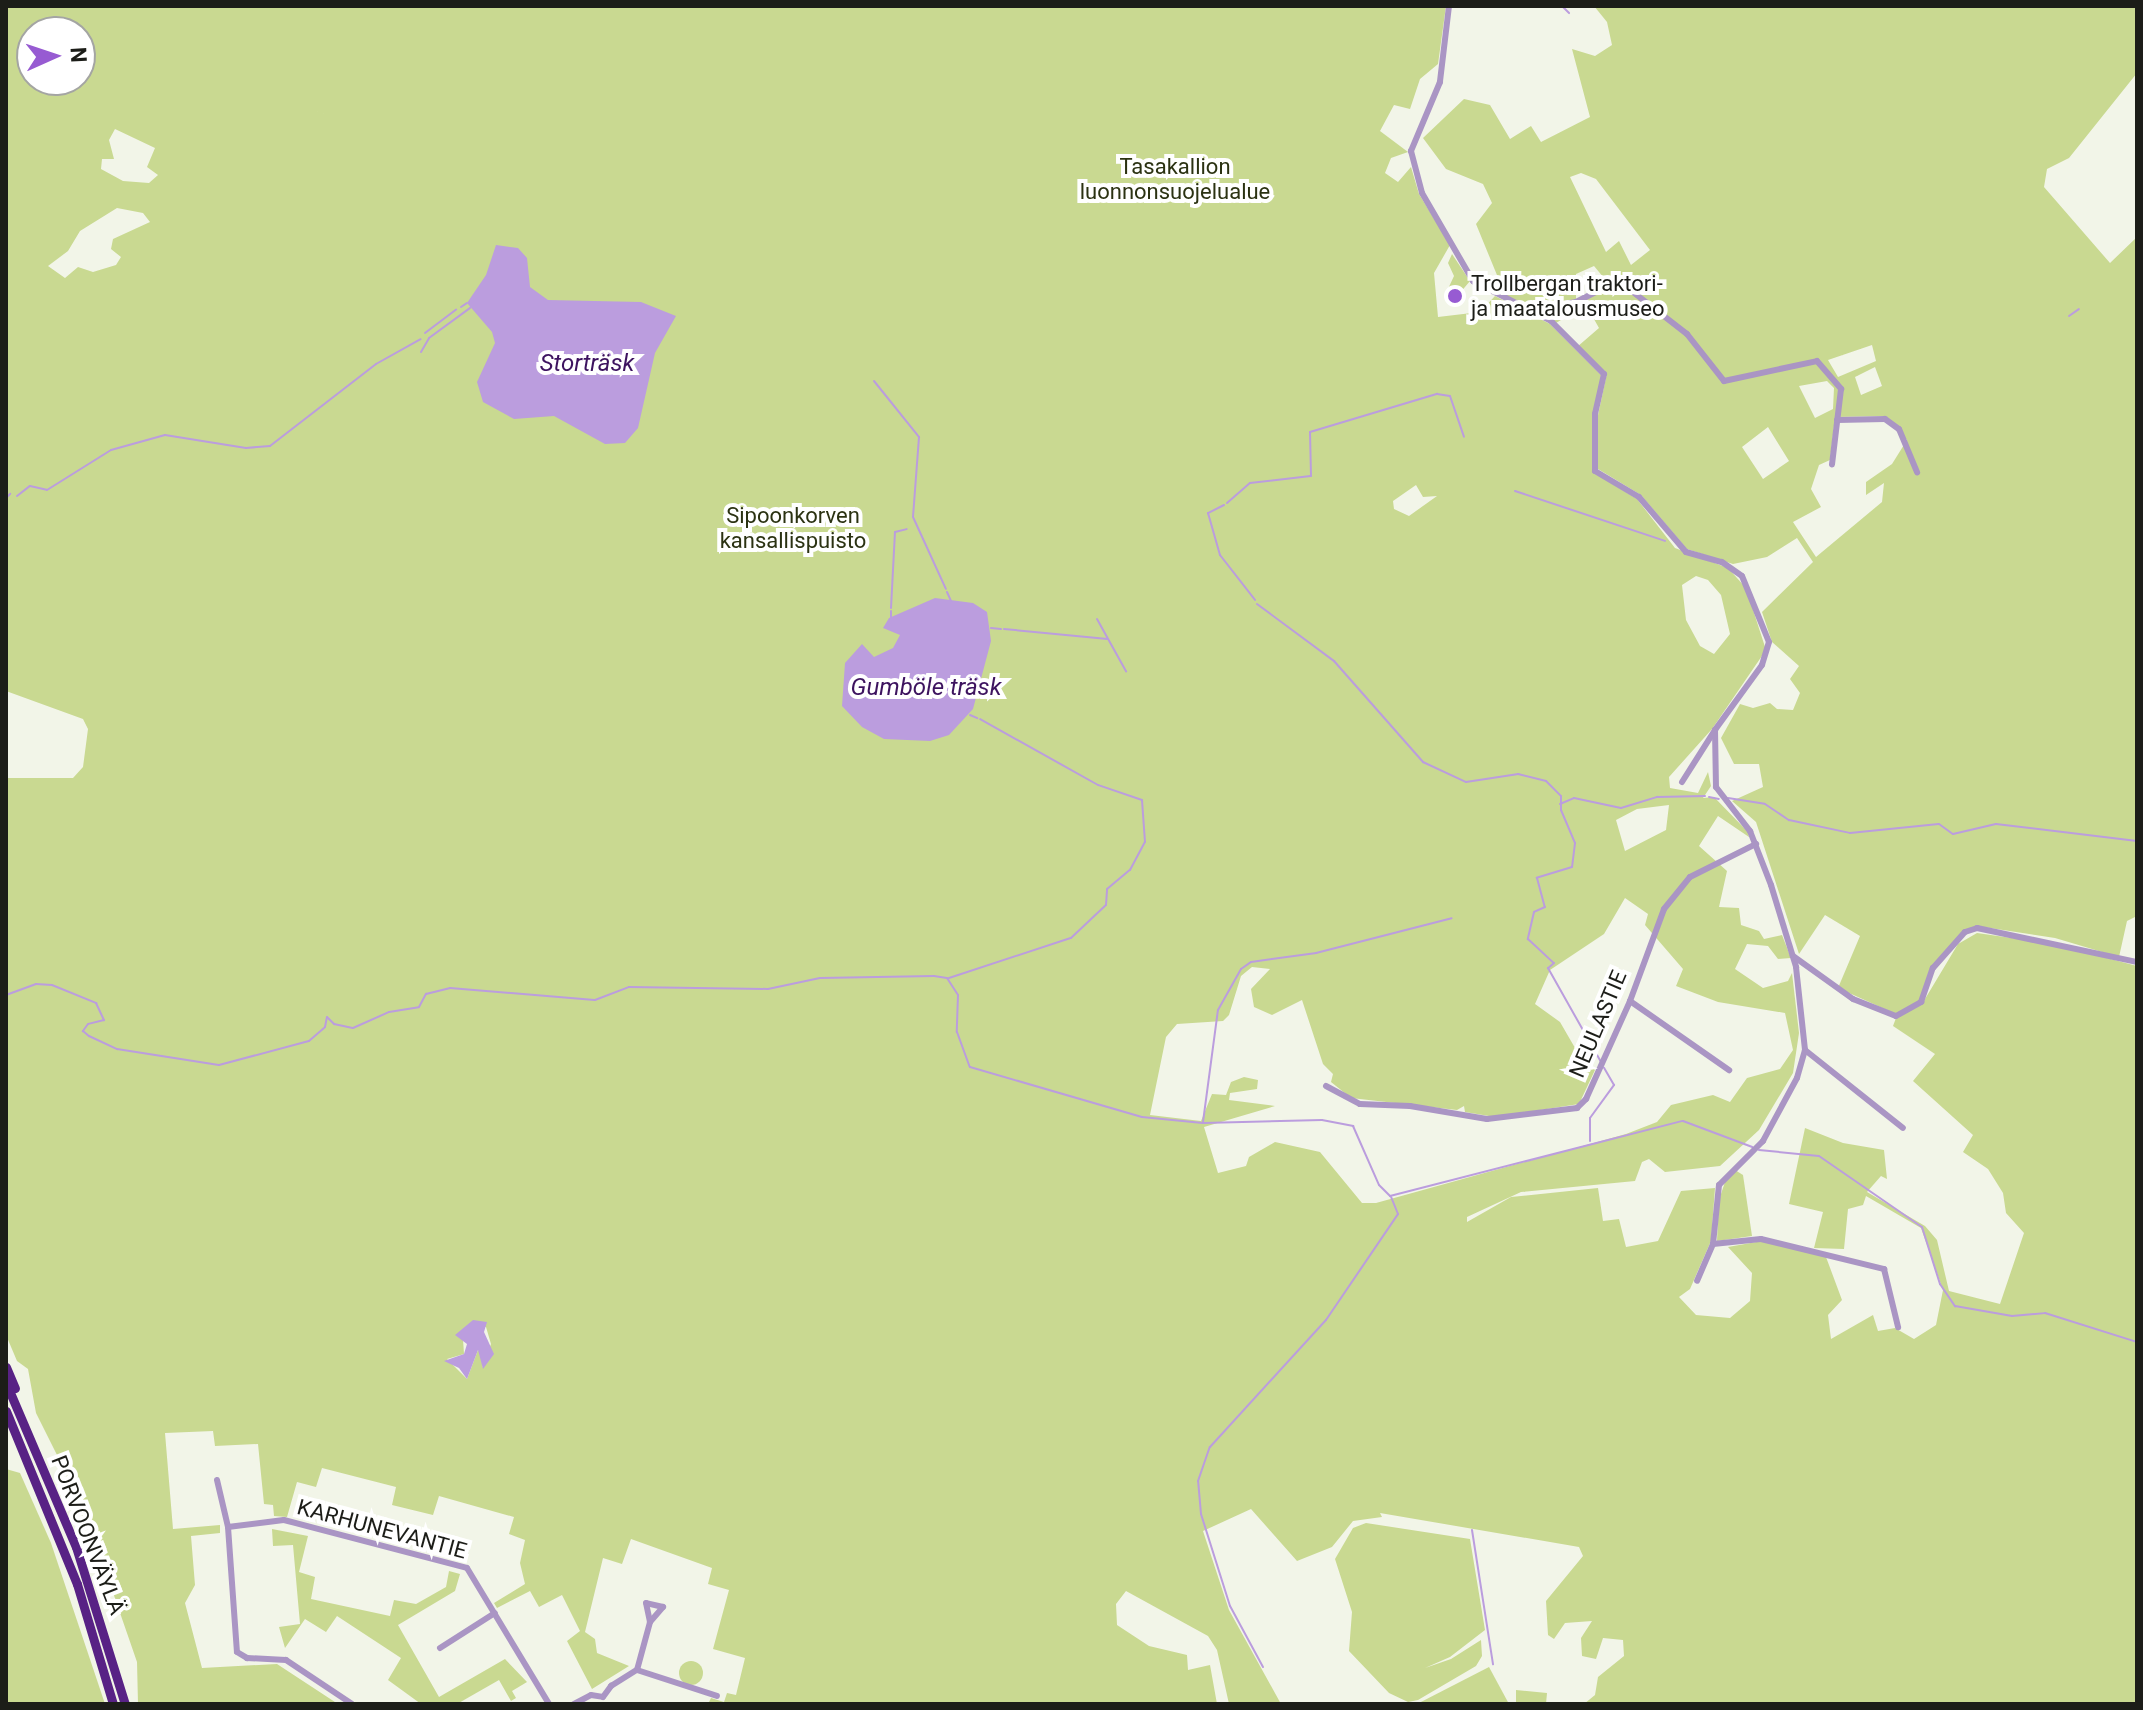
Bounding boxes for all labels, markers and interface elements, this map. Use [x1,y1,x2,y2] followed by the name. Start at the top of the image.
[16,16,96,96] north arrow
[66,46,91,63] text: N
[1080,153,1270,204] park label: Tasakallion luonnonsuojelualue
[1471,270,1664,322] place label: Trollbergan traktori- ja maatalousmuseo
[1446,287,1464,305] marker: Trollbergan traktori- ja maatalousmuseo
[540,350,634,378] water label: Storträsk
[720,502,866,554] park label: Sipoonkorven kansallispuisto
[851,674,1001,702] water label: Gumböle träsk
[1564,967,1632,1081] street label: NEULASTIE
[46,1452,130,1618] street label: PORVOONVÄYLÄ
[294,1494,470,1564] street label: KARHUNEVANTIE

